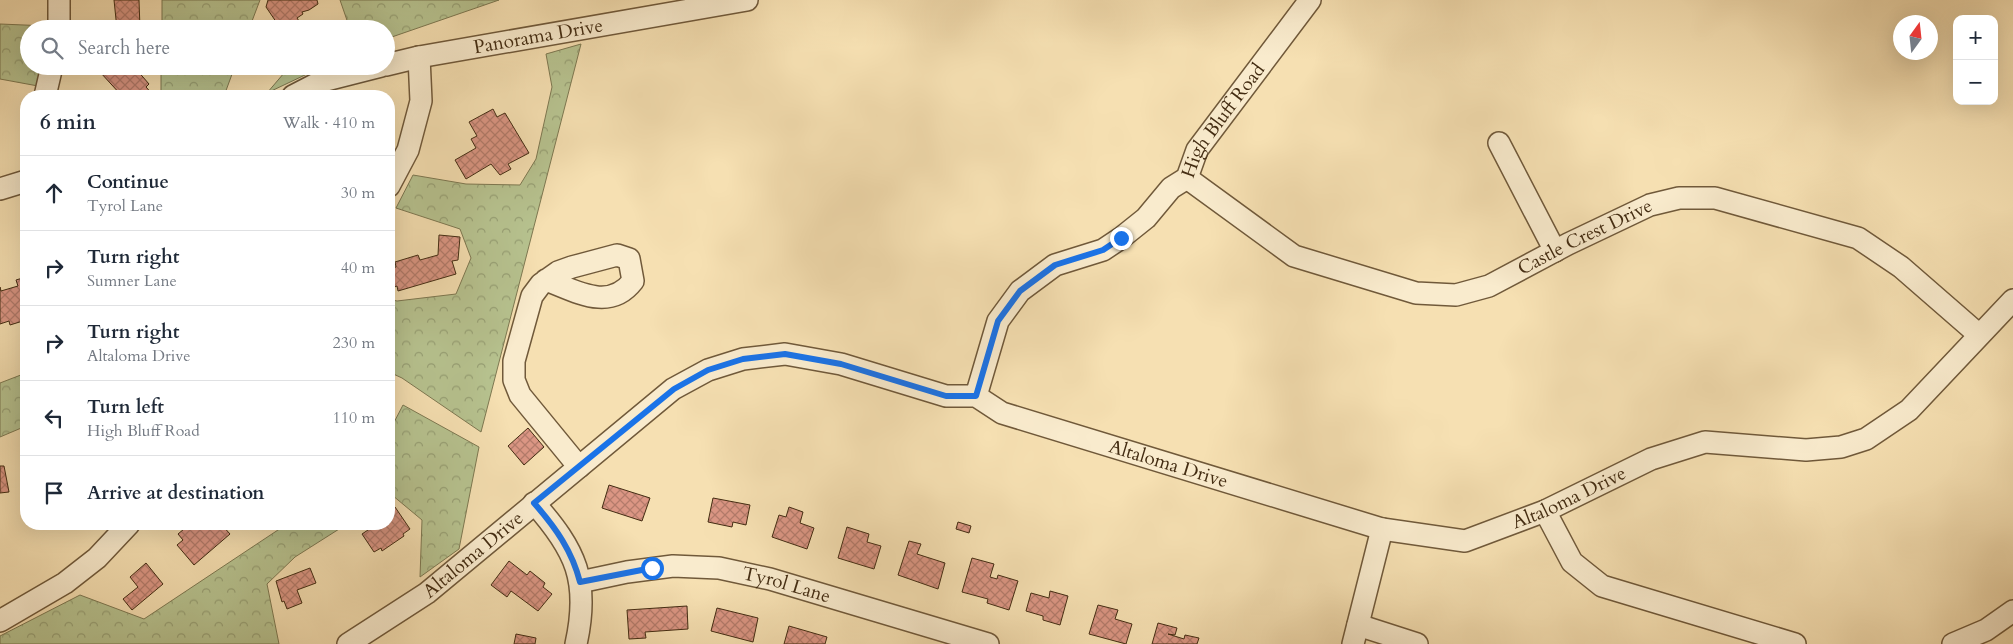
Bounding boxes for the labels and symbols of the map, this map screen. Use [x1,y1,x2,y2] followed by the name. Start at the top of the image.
[471,12,605,60] street label: Panorama Drive
[1893,15,1938,60] north arrow
[1175,58,1271,181] street label: High Bluff Road
[1513,193,1657,281] street label: Castle Crest Drive
[1110,227,1133,250] route end
[1106,433,1231,494] street label: Altaloma Drive
[1508,460,1630,535] street label: Altaloma Drive
[417,505,529,604] street label: Altaloma Drive
[641,557,664,580] route start
[740,560,834,609] street label: Tyrol Lane

